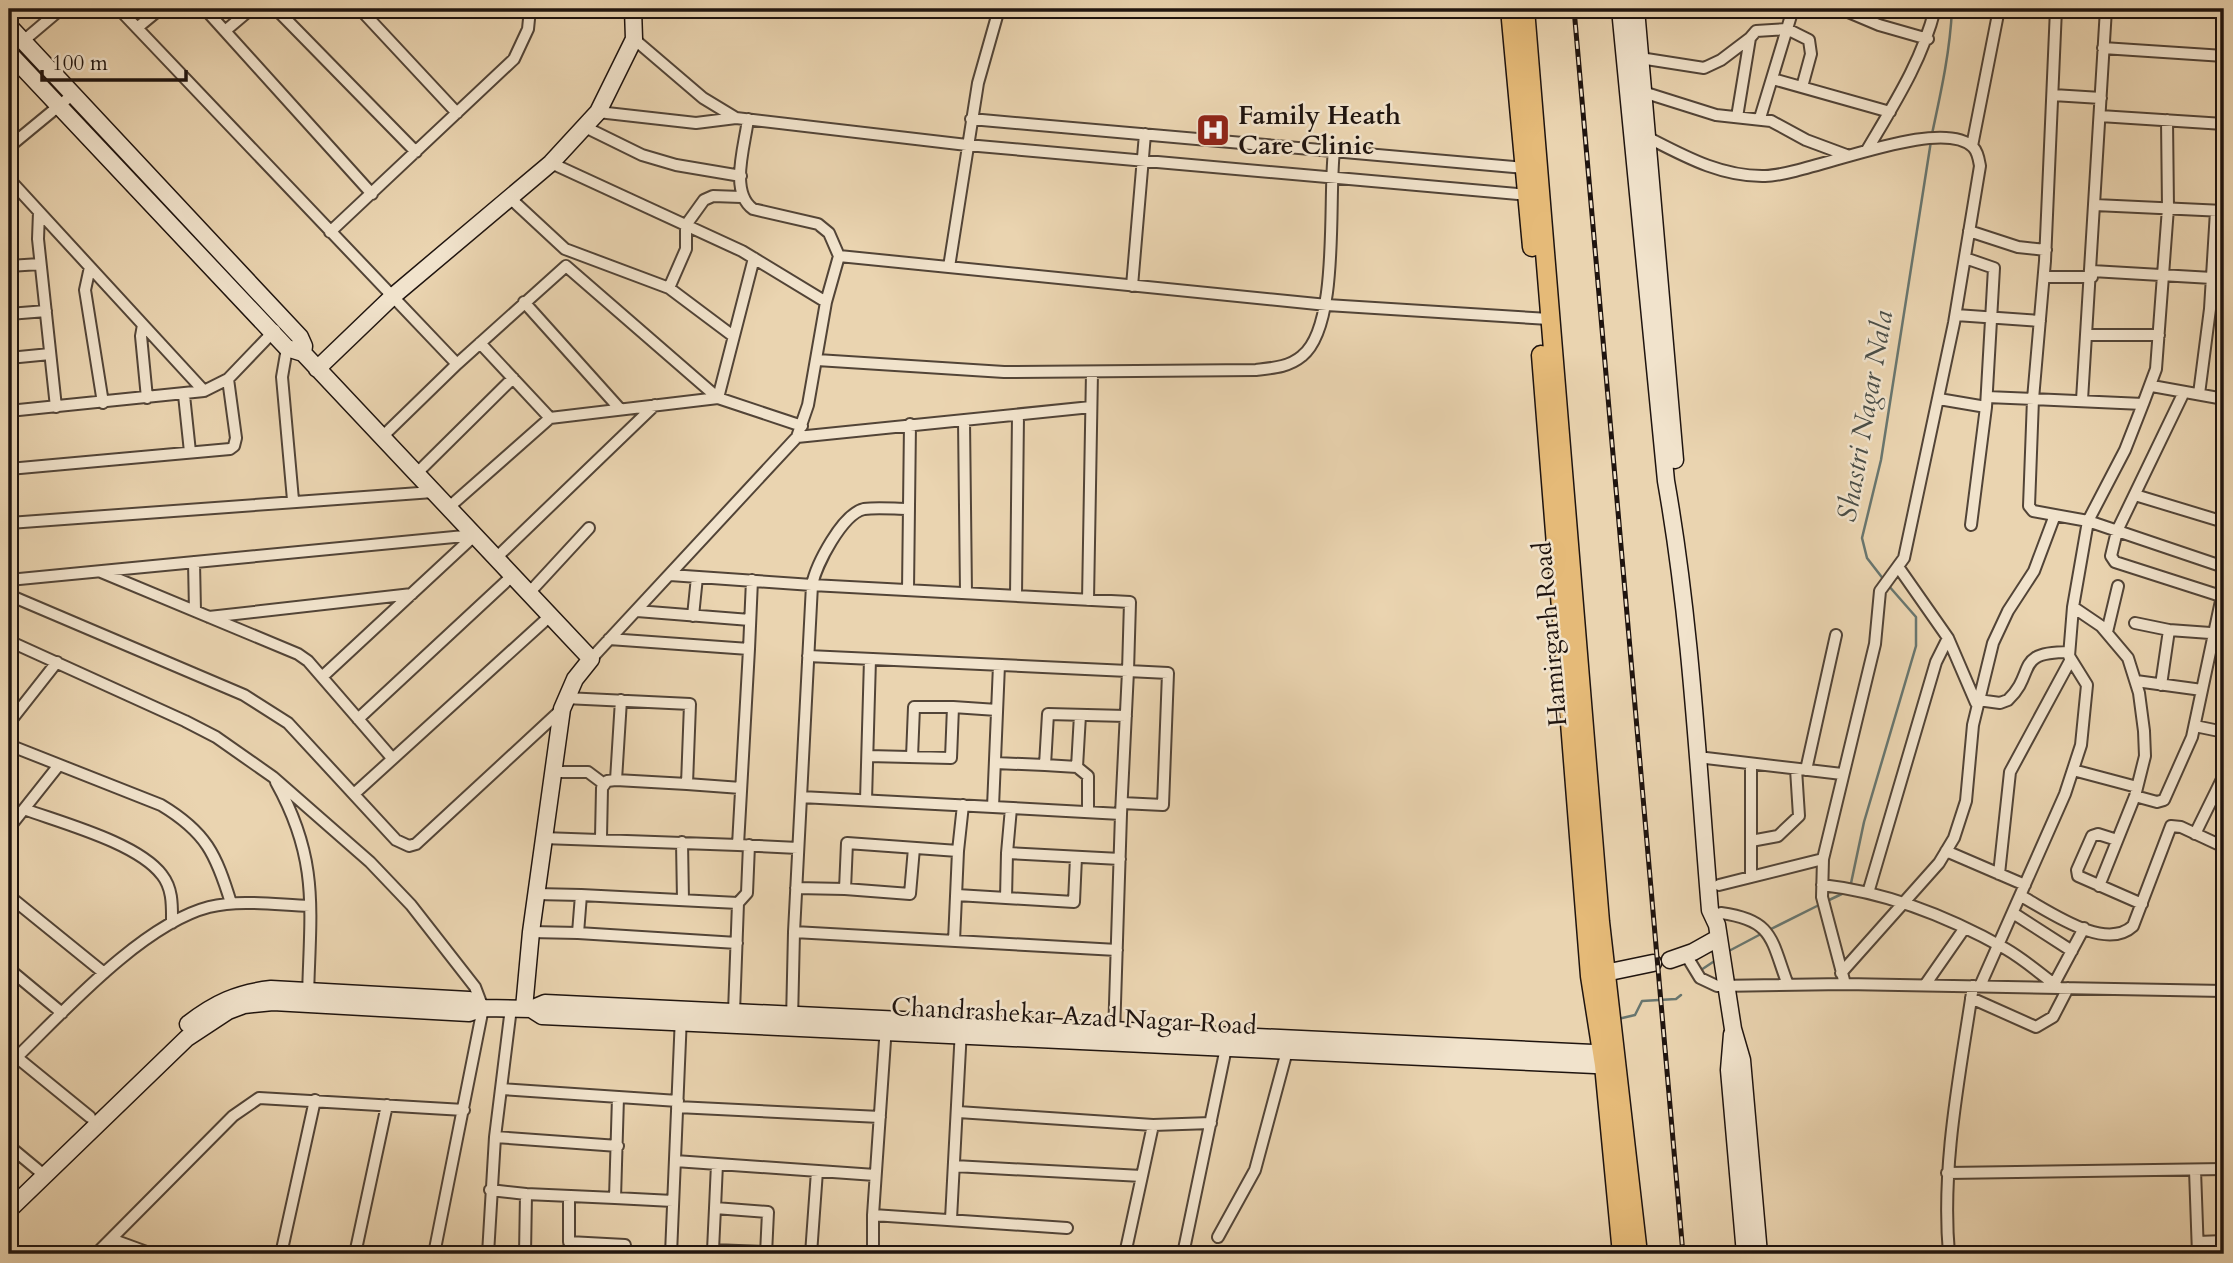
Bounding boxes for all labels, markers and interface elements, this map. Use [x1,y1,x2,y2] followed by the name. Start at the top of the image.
[42,38,186,82] scale bar
[52,49,108,78] text: 100 m
[1238,98,1401,163] place label: Family Heath Care Clinic
[1194,111,1232,149] hospital icon: Family Heath Care Clinic
[1828,307,1902,525] water label: Shastri Nagar Nala
[1524,540,1576,728] street label: Hamirgarh Road
[890,989,1258,1043] street label: Chandrashekar Azad Nagar Road

